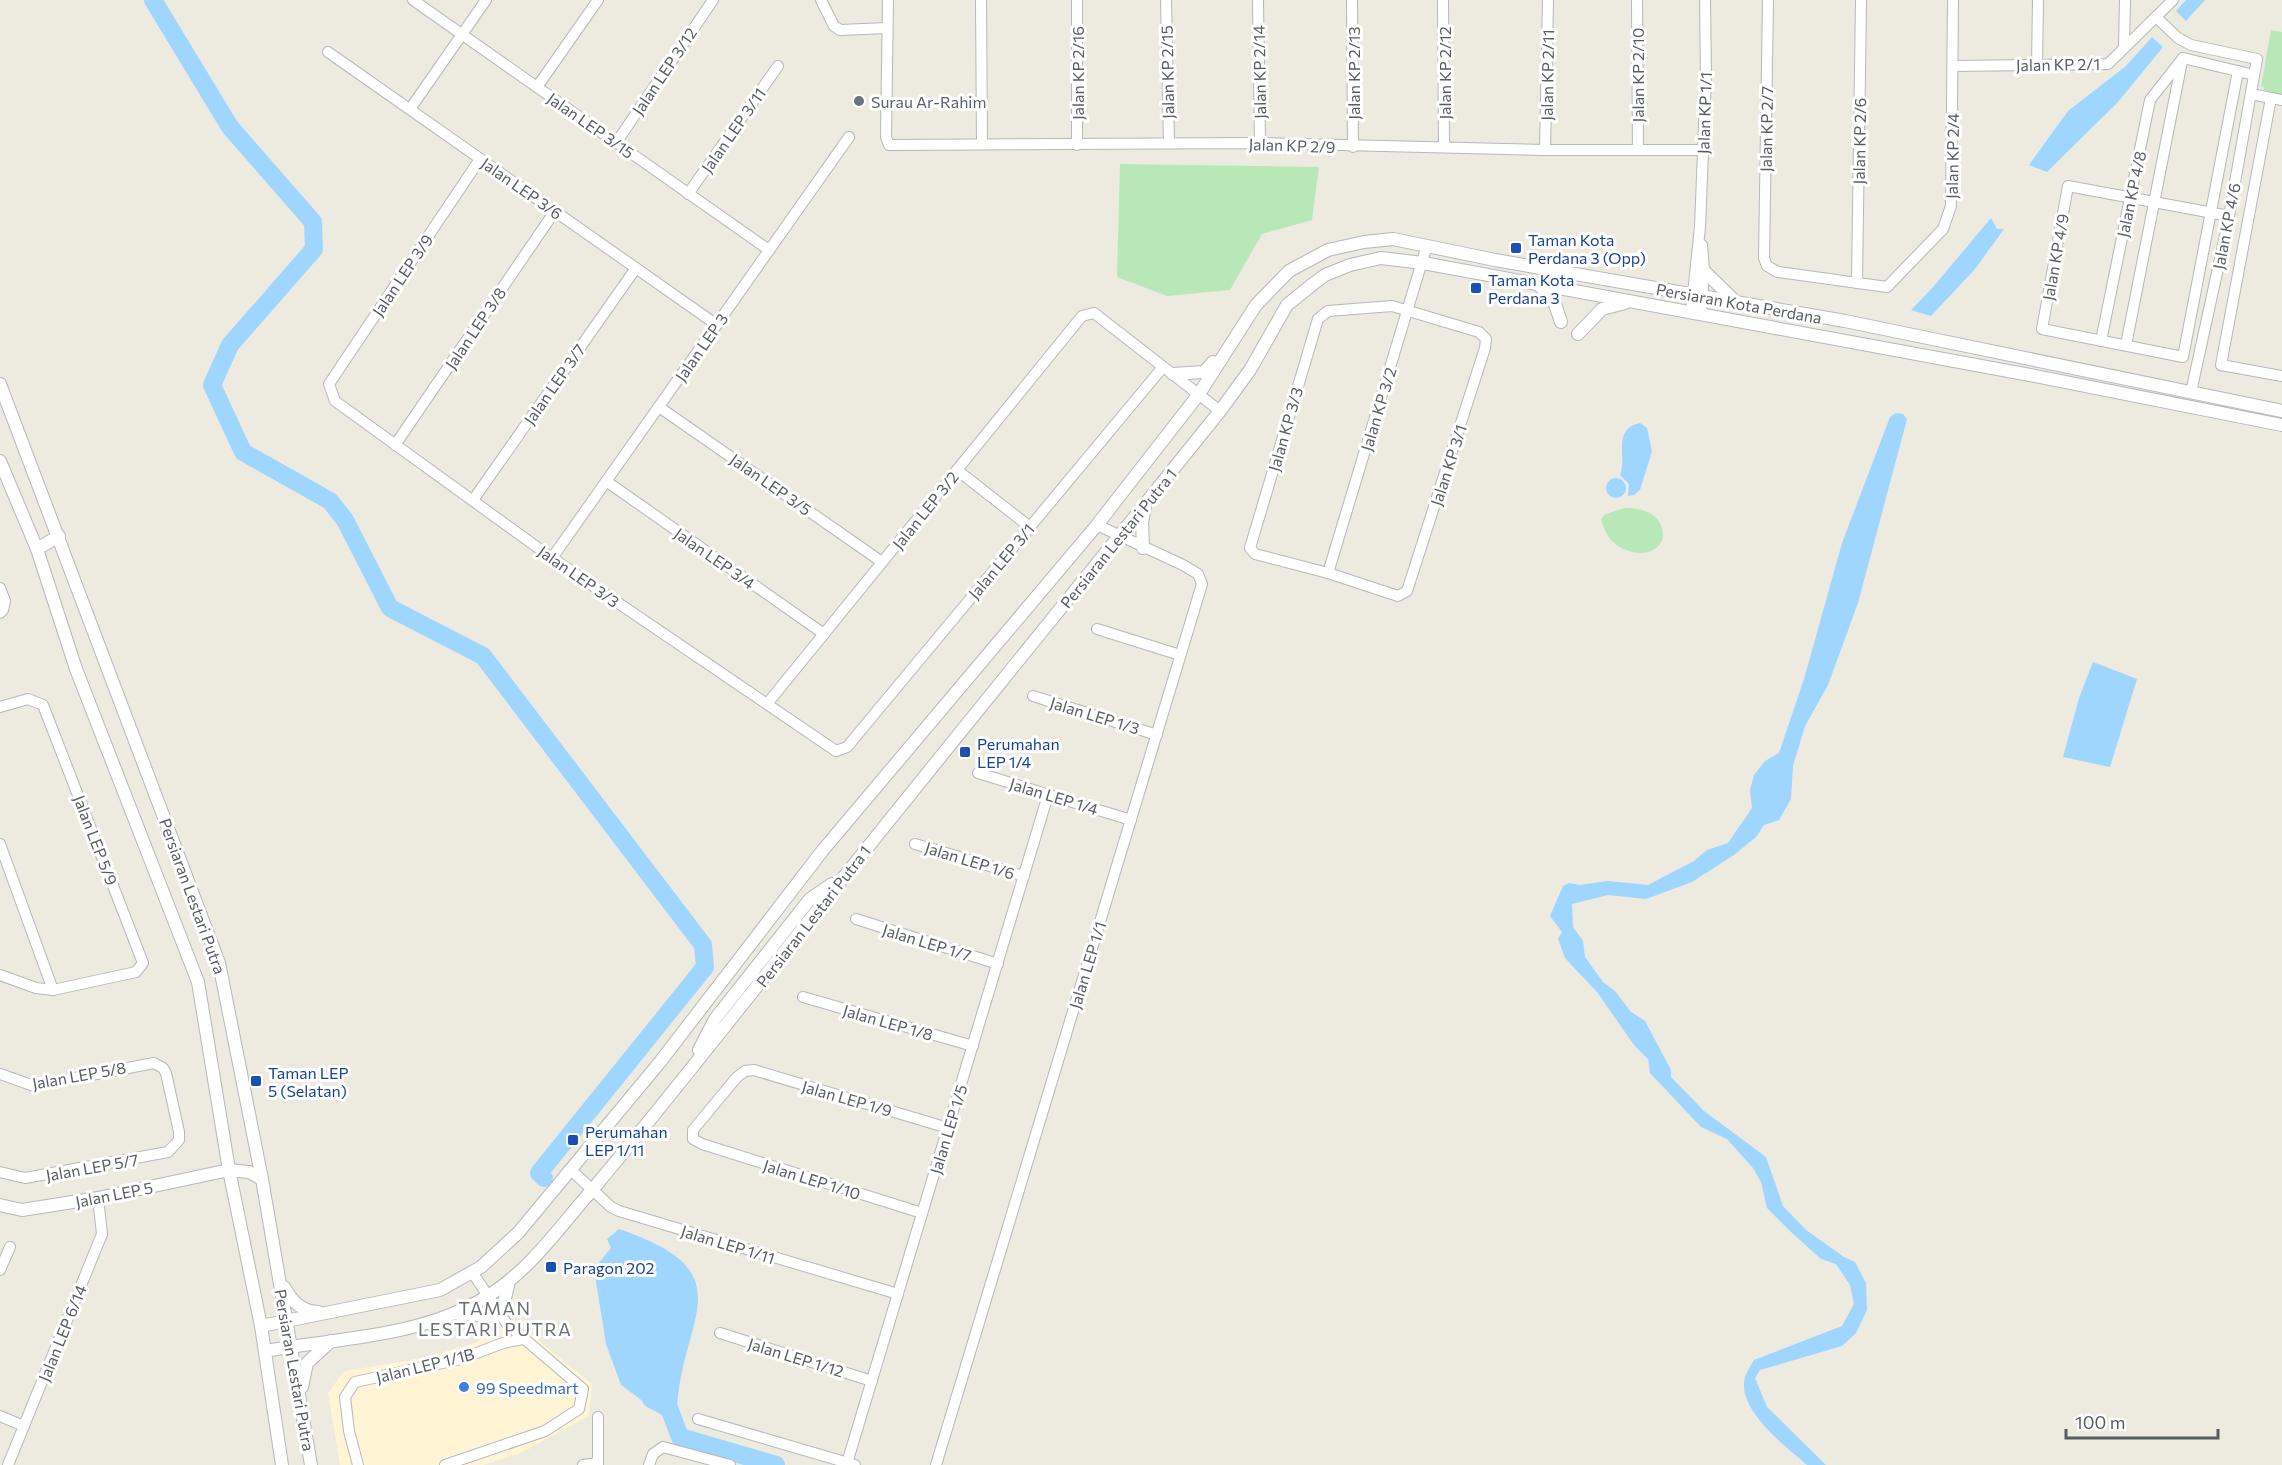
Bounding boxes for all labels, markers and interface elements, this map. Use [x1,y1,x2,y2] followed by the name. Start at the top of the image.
[628,24,700,118] street label: Jalan LEP 3/12
[1249,24,1269,119] street label: Jalan KP 2/14
[1157,25,1177,119] street label: Jalan KP 2/15
[1068,26,1087,120] street label: Jalan KP 2/16
[1344,26,1363,120] street label: Jalan KP 2/13
[1435,26,1454,120] street label: Jalan KP 2/12
[1628,28,1647,122] street label: Jalan KP 2/10
[1537,29,1557,121] street label: Jalan KP 2/11
[2016,54,2100,74] street label: Jalan KP 2/1
[1693,72,1715,154] street label: Jalan KP 1/1
[697,84,769,176] street label: Jalan LEP 3/11
[1756,86,1776,172] street label: Jalan KP 2/7
[544,88,638,162] street label: Jalan LEP 3/15
[871,92,986,111] place label: Surau Ar-Rahim
[852,94,866,108] marker: Surau Ar-Rahim
[1849,97,1869,185] street label: Jalan KP 2/6
[1942,113,1962,199] street label: Jalan KP 2/4
[1248,134,1336,156] street label: Jalan KP 2/9
[2113,149,2149,239] street label: Jalan KP 4/8
[478,153,566,223] street label: Jalan LEP 3/6
[2208,181,2244,271] street label: Jalan KP 4/6
[2038,212,2072,302] street label: Jalan KP 4/9
[368,230,436,320] street label: Jalan LEP 3/9
[1528,230,1646,267] place label: Taman Kota Perdana 3 (Opp)
[1509,241,1523,255] marker: Taman Kota Perdana 3 (Opp)
[1488,270,1574,307] place label: Taman Kota Perdana 3
[1655,279,1823,327] street label: Persiaran Kota Perdana
[1469,281,1483,295] marker: Taman Kota Perdana 3
[441,283,509,373] street label: Jalan LEP 3/8
[671,309,731,385] street label: Jalan LEP 3
[519,340,589,428] street label: Jalan LEP 3/7
[1356,365,1400,453] street label: Jalan KP 3/2
[1264,385,1306,473] street label: Jalan KP 3/3
[1426,422,1470,508] street label: Jalan KP 3/1
[727,449,815,519] street label: Jalan LEP 3/5
[1056,464,1180,612] street label: Persiaran Lestari Putra 1
[888,467,962,553] street label: Jalan LEP 3/2
[964,520,1038,602] street label: Jalan LEP 3/1
[671,523,759,593] street label: Jalan LEP 3/4
[535,541,623,611] street label: Jalan LEP 3/3
[1048,692,1142,738] street label: Jalan LEP 1/3
[977,734,1060,771] place label: Perumahan LEP 1/4
[958,745,972,759] marker: Perumahan LEP 1/4
[1007,773,1101,819] street label: Jalan LEP 1/4
[70,792,122,888] street label: Jalan LEP 5/9
[156,816,230,976] street label: Persiaran Lestari Putra
[923,837,1017,883] street label: Jalan LEP 1/6
[752,841,874,991] street label: Persiaran Lestari Putra 1
[880,919,974,965] street label: Jalan LEP 1/7
[1065,919,1109,1011] street label: Jalan LEP 1/1
[841,1000,935,1044] street label: Jalan LEP 1/8
[31,1057,127,1093] street label: Jalan LEP 5/8
[268,1063,349,1100] place label: Taman LEP 5 (Selatan)
[249,1074,263,1088] marker: Taman LEP 5 (Selatan)
[800,1076,894,1120] street label: Jalan LEP 1/9
[925,1082,971,1176] street label: Jalan LEP 1/5
[585,1122,668,1159] place label: Perumahan LEP 1/11
[566,1133,580,1147] marker: Perumahan LEP 1/11
[44,1149,140,1185] street label: Jalan LEP 5/7
[761,1155,863,1203] street label: Jalan LEP 1/10
[74,1177,154,1211] street label: Jalan LEP 5
[679,1221,777,1267] street label: Jalan LEP 1/11
[563,1258,655,1277] place label: Paragon 202
[544,1260,558,1274] marker: Paragon 202
[34,1282,90,1384] street label: Jalan LEP 6/14
[271,1287,319,1453] street label: Persiaran Lestari Putra
[418,1297,572,1340] district label: TAMAN LESTARI PUTRA
[746,1333,846,1381] street label: Jalan LEP 1/12
[374,1344,476,1386] street label: Jalan LEP 1/1B
[476,1378,579,1397] place label: 99 Speedmart
[457,1380,471,1394] marker: 99 Speedmart
[2066,1402,2218,1440] scale bar
[2075,1411,2125,1433] text: 100 m

